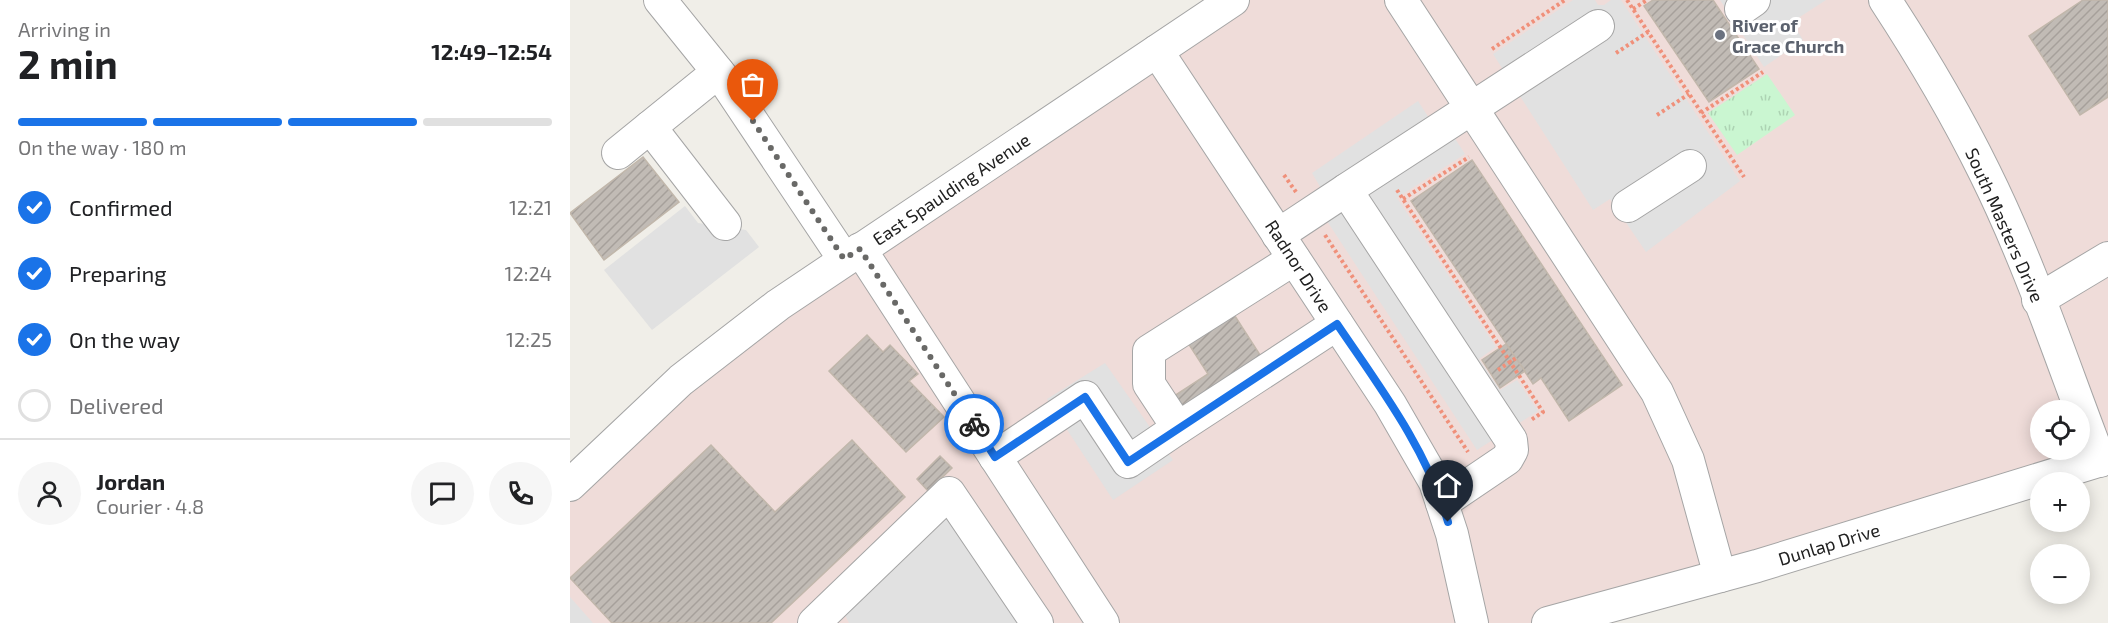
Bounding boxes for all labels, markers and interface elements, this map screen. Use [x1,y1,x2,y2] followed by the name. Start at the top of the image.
[1732,14,1844,57] place label: River of Grace Church
[18,17,111,41] text: Arriving in
[1713,28,1727,42] marker: River of Grace Church
[431,38,552,64] text: 12:49–12:54
[18,40,118,87] text: 2 min
[727,59,778,121] pin
[736,68,769,101] icon: bag
[868,128,1034,250] street label: East Spaulding Avenue
[18,135,186,159] text: On the way · 180 m
[1961,145,2049,305] street label: South Masters Drive
[18,191,51,224] icon: check
[69,194,173,220] text: Confirmed
[509,195,552,219] text: 12:21
[1261,216,1337,316] street label: Radnor Drive
[18,257,51,290] icon: check
[69,260,167,286] text: Preparing
[505,261,552,285] text: 12:24
[18,323,51,356] icon: check
[69,326,180,352] text: On the way
[506,327,552,351] text: 12:25
[69,392,164,418] text: Delivered
[944,394,1004,454] courier
[2030,400,2090,604] map controls
[2030,400,2090,460] button: locate
[958,408,991,441] icon: bike
[1422,460,1473,522] pin
[18,462,81,525] button: person
[411,462,474,525] button: chat
[489,462,552,525] button: phone
[96,468,165,494] text: Jordan
[1431,469,1464,502] icon: home
[2030,472,2090,532] button: +
[96,494,204,518] text: Courier · 4.8
[1776,518,1882,570] street label: Dunlap Drive
[2030,544,2090,604] button: −

